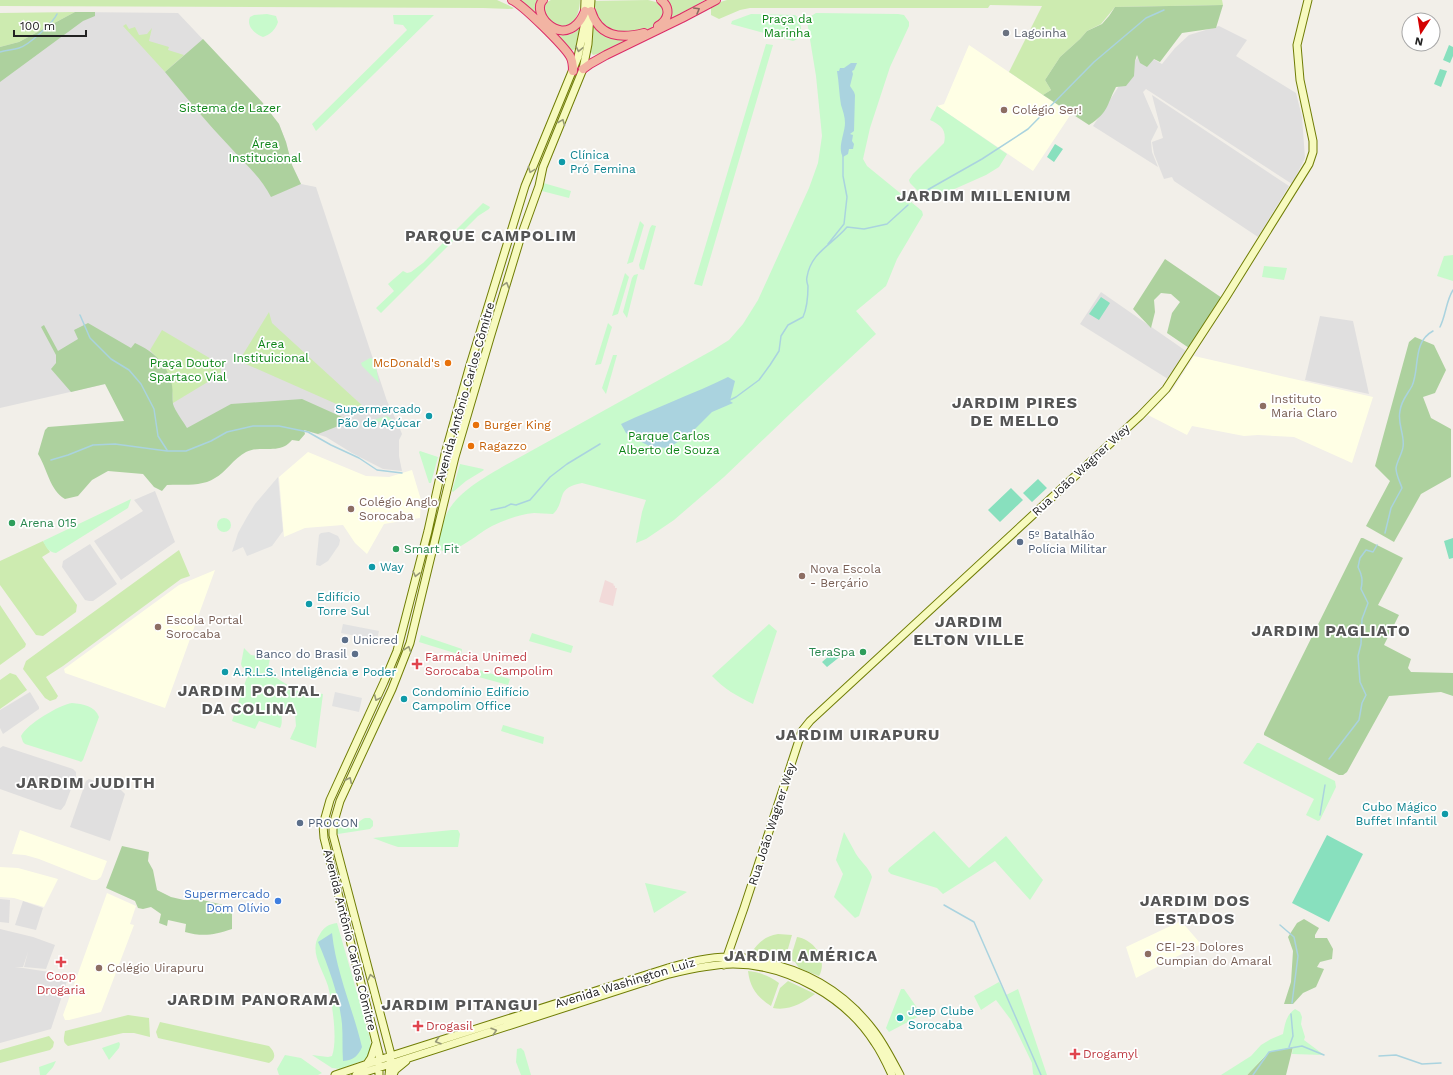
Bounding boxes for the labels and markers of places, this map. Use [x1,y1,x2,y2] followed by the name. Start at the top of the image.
[1014,26,1067,40] place label: Lagoinha
[1001,28,1011,38] marker: Lagoinha
[1012,103,1082,117] place label: Colégio Ser!
[999,105,1009,115] marker: Colégio Ser!
[570,148,636,176] place label: Clínica Pró Femina
[557,157,567,167] marker: Clínica Pró Femina
[373,356,440,370] place label: McDonald's
[443,358,453,368] marker: McDonald's
[1271,392,1337,420] place label: Instituto Maria Claro
[1258,401,1268,411] marker: Instituto Maria Claro
[335,402,421,430] place label: Supermercado Pão de Açúcar
[424,411,434,421] marker: Supermercado Pão de Açúcar
[484,418,551,432] place label: Burger King
[471,420,481,430] marker: Burger King
[479,439,527,453] place label: Ragazzo
[466,441,476,451] marker: Ragazzo
[359,495,438,523] place label: Colégio Anglo Sorocaba
[346,504,356,514] marker: Colégio Anglo Sorocaba
[20,516,77,530] place label: Arena 015
[7,518,17,528] marker: Arena 015
[1028,528,1107,556] place label: 5º Batalhão Polícia Militar
[1015,537,1025,547] marker: 5º Batalhão Polícia Militar
[404,542,459,556] place label: Smart Fit
[391,544,401,554] marker: Smart Fit
[380,560,404,574] place label: Way
[367,562,377,572] marker: Way
[810,562,881,590] place label: Nova Escola - Berçário
[797,571,807,581] marker: Nova Escola - Berçário
[317,590,370,618] place label: Edifício Torre Sul
[304,599,314,609] marker: Edifício Torre Sul
[166,613,243,641] place label: Escola Portal Sorocaba
[153,622,163,632] marker: Escola Portal Sorocaba
[353,633,398,647] place label: Unicred
[340,635,350,645] marker: Unicred
[809,645,855,659] place label: TeraSpa
[256,647,347,661] place label: Banco do Brasil
[858,647,868,657] marker: TeraSpa
[350,649,360,659] marker: Banco do Brasil
[425,650,553,678] place label: Farmácia Unimed Sorocaba - Campolim
[412,659,422,669] marker: Farmácia Unimed Sorocaba - Campolim
[233,665,397,679] place label: A.R.L.S. Inteligência e Poder
[220,667,230,677] marker: A.R.L.S. Inteligência e Poder
[412,685,529,713] place label: Condomínio Edifício Campolim Office
[399,694,409,704] marker: Condomínio Edifício Campolim Office
[1355,800,1437,828] place label: Cubo Mágico Buffet Infantil
[1440,809,1450,819] marker: Cubo Mágico Buffet Infantil
[308,816,358,830] place label: PROCON
[295,818,305,828] marker: PROCON
[184,887,270,915] place label: Supermercado Dom Olívio
[273,896,283,906] marker: Supermercado Dom Olívio
[1156,940,1272,968] place label: CEI-23 Dolores Cumpian do Amaral
[1143,949,1153,959] marker: CEI-23 Dolores Cumpian do Amaral
[56,957,66,967] marker: Coop Drogaria
[107,961,204,975] place label: Colégio Uirapuru
[94,963,104,973] marker: Colégio Uirapuru
[37,969,85,997] place label: Coop Drogaria
[908,1004,974,1032] place label: Jeep Clube Sorocaba
[895,1013,905,1023] marker: Jeep Clube Sorocaba
[426,1019,473,1033] place label: Drogasil
[413,1021,423,1031] marker: Drogasil
[1083,1047,1138,1061] place label: Drogamyl
[1070,1049,1080,1059] marker: Drogamyl

